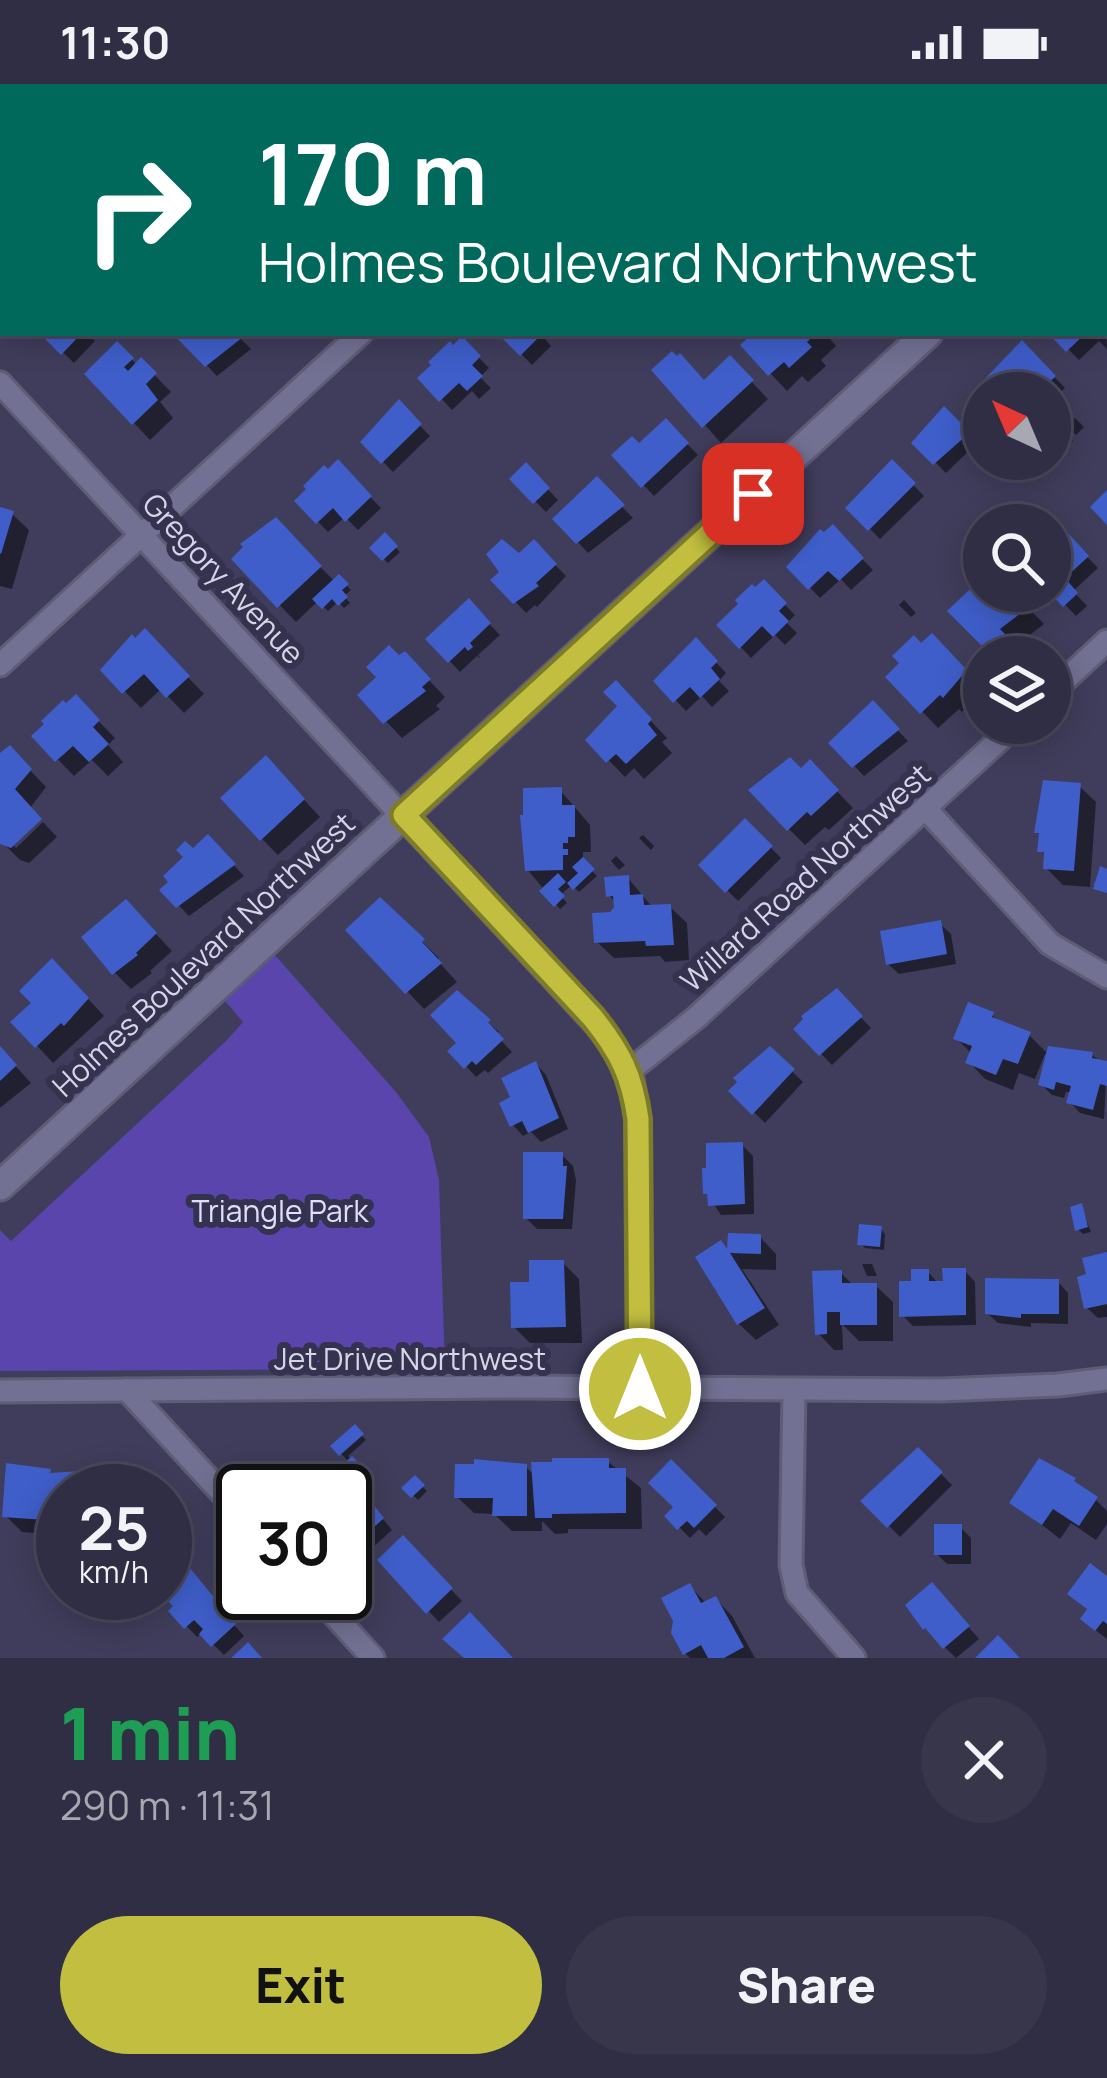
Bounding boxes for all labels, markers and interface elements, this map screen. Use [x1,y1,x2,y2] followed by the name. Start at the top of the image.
[60,11,171,73] text: 11:30
[258,115,487,230] text: 170 m
[60,132,216,288] icon: right
[258,224,978,298] text: Holmes Boulevard Northwest
[963,372,1071,480] north arrow
[963,372,1071,744] map controls
[702,443,804,545] pin
[720,461,786,527] icon: arrive
[134,484,314,672] street label: Gregory Avenue
[963,504,1071,612] button: search
[963,636,1071,744] button: layers
[671,754,939,1000] street label: Willard Road Northwest
[43,803,363,1105] street label: Holmes Boulevard Northwest
[192,1190,370,1231] park label: Triangle Park
[577,1326,703,1452] position arrow
[274,1338,546,1379] street label: Jet Drive Northwest
[216,1464,372,1620] speed limit sign: 30
[79,1486,149,1568] text: 25
[79,1551,149,1592] text: km/h
[60,1683,240,1782] text: 1 min
[921,1697,1047,1823] button: close
[60,1778,274,1832] text: 290 m · 11:31
[60,1916,542,2054] button: Exit
[566,1916,1047,2054] button: Share

